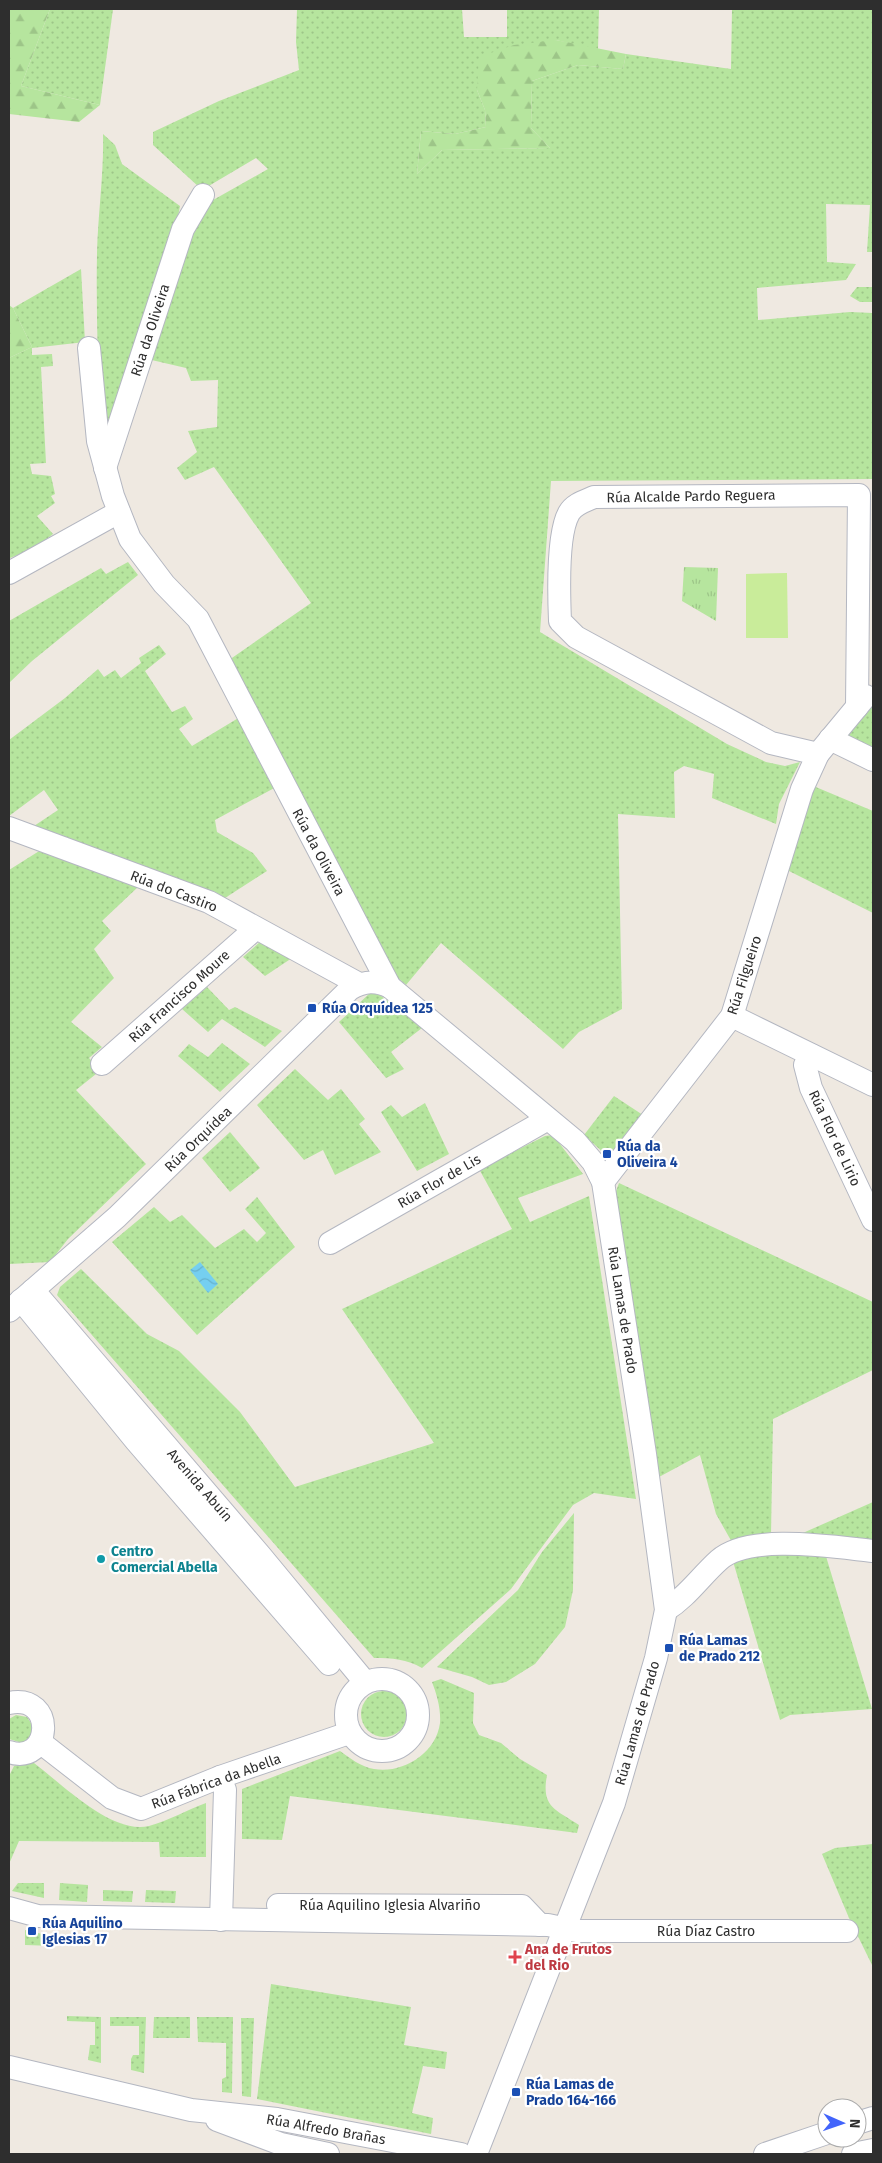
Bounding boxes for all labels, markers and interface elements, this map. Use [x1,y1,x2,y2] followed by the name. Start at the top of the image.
[128,282,173,379] street label: Rúa da Oliveira
[606,487,776,506] street label: Rúa Alcalde Pardo Reguera
[288,806,349,899] street label: Rúa da Oliveira
[128,867,220,916] street label: Rúa do Castiro
[724,933,765,1017] street label: Rúa Filgueiro
[125,946,233,1046] street label: Rúa Francisco Moure
[322,1000,434,1017] place label: Rúa Orquídea 125
[306,1002,318,1014] marker: Rúa Orquídea 125
[805,1087,864,1189] street label: Rúa Flor de Lirio
[161,1103,235,1176] street label: Rúa Orquídea
[617,1138,678,1171] place label: Rúa da Oliveira 4
[601,1148,613,1160] marker: Rúa da Oliveira 4
[395,1151,484,1212] street label: Rúa Flor de Lis
[604,1245,641,1375] street label: Rúa Lamas de Prado
[163,1445,236,1525] street label: Avenida Abuín
[111,1543,218,1576] place label: Centro Comercial Abella
[95,1553,107,1565] marker: Centro Comercial Abella
[679,1632,760,1665] place label: Rúa Lamas de Prado 212
[663,1642,675,1654] marker: Rúa Lamas de Prado 212
[612,1659,663,1787] street label: Rúa Lamas de Prado
[149,1750,283,1813] street label: Rúa Fábrica da Abella
[299,1897,481,1914] street label: Rúa Aquilino Iglesia Alvariño
[42,1915,123,1948] place label: Rúa Aquilino Iglesias 17
[657,1923,755,1940] street label: Rúa Díaz Castro
[26,1925,38,1937] marker: Rúa Aquilino Iglesias 17
[524,1941,612,1974] place label: Ana de Frutos del Rio
[509,1951,521,1963] marker: Ana de Frutos del Rio
[526,2076,616,2109] place label: Rúa Lamas de Prado 164-166
[510,2086,522,2098] marker: Rúa Lamas de Prado 164-166
[817,2098,867,2148] north arrow
[265,2111,387,2148] street label: Rúa Alfredo Brañas
[846,2118,863,2128] text: N

